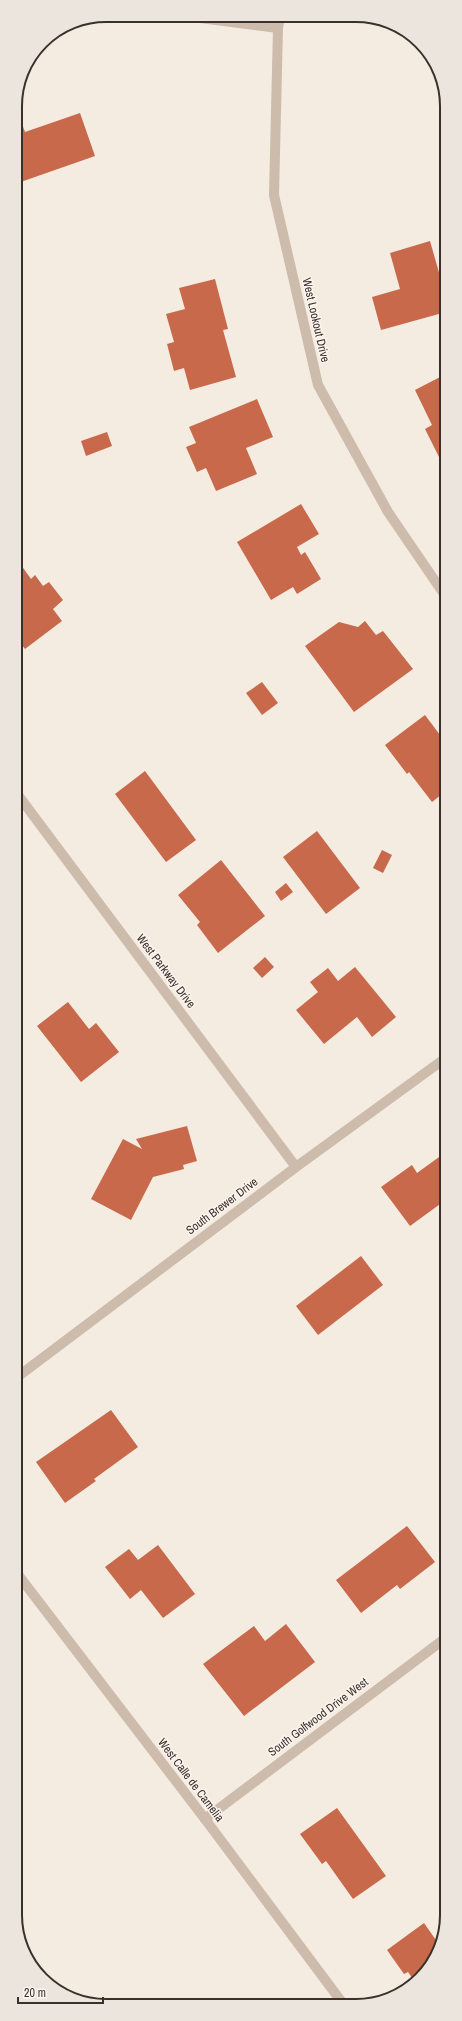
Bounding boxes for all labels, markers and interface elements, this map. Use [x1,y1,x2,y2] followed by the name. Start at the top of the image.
[299,276,333,364] street label: West Lookout Drive
[133,931,199,1011] street label: West Parkway Drive
[183,1174,261,1238] street label: South Brewer Drive
[265,1674,371,1760] street label: South Golfwood Drive West
[154,1735,228,1825] street label: West Calle de Camelia
[18,1979,103,2005] scale bar
[24,1985,46,2001] text: 20 m

